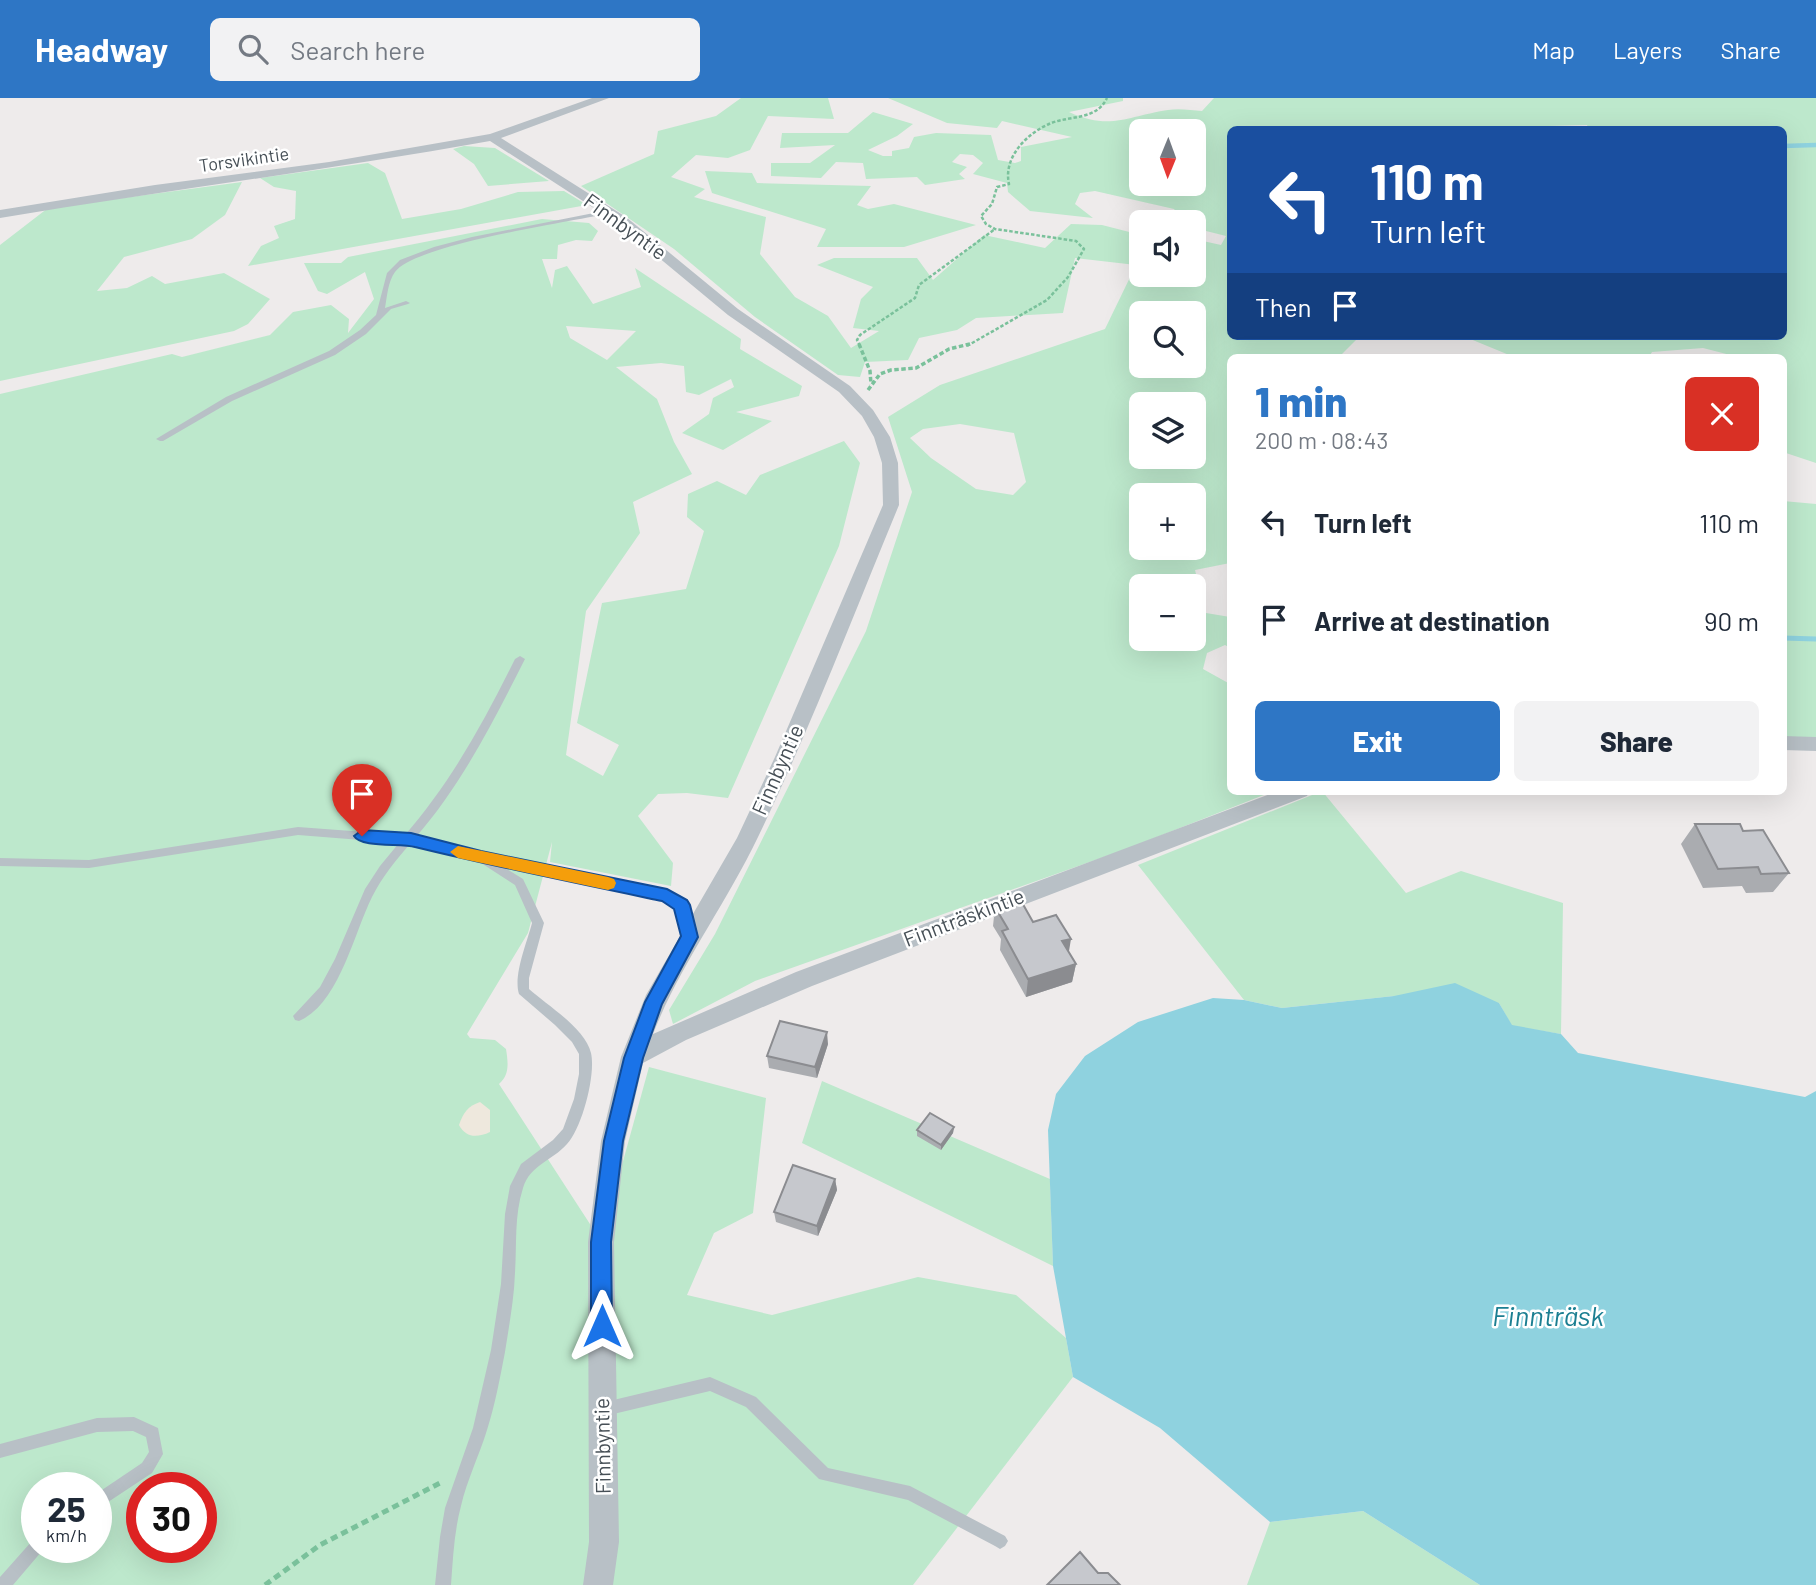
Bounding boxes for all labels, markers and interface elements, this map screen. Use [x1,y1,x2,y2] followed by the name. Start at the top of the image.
[210,18,700,81] search box
[35,29,168,69] text: Headway
[234,30,272,68] icon: search
[290,34,425,65] text: Search here
[1532,35,1575,64] text: Map
[1613,35,1682,64] text: Layers
[1720,35,1781,64] text: Share
[1129,119,1206,196] north arrow
[1129,119,1206,651] map controls
[197,142,290,176] street label: Torsvikintie
[1370,151,1484,210] text: 110 m
[1255,154,1346,245] icon: left
[580,187,672,264] street label: Finnbyntie
[1129,210,1206,287] button: sound
[1370,211,1487,249] text: Turn left
[1326,287,1364,325] icon: arrive
[1255,291,1312,322] text: Then
[1129,301,1206,378] button: search
[1255,375,1347,425] text: 1 min
[1685,377,1759,451] button: close
[1129,392,1206,469] button: layers
[1255,426,1388,454] text: 200 m · 08:43
[1129,483,1206,560] button: +
[1255,503,1293,541] icon: left
[1314,507,1412,538] text: Turn left
[1699,507,1759,538] text: 110 m
[1129,574,1206,651] button: −
[1255,601,1293,639] icon: arrive
[1314,605,1550,636] text: Arrive at destination
[1704,605,1759,636] text: 90 m
[1255,701,1500,781] button: Exit
[1514,701,1759,781] button: Share
[746,720,808,818] street label: Finnbyntie
[332,764,392,836] pin
[343,775,381,813] icon: arrive
[900,882,1027,951] street label: Finnträskintie
[565,1289,639,1363] position arrow
[1492,1298,1604,1332] water label: Finnträsk
[588,1398,615,1494] street label: Finnbyntie
[126,1472,217,1563] speed limit sign: 30
[47,1487,86,1529] text: 25
[46,1524,87,1546] text: km/h

